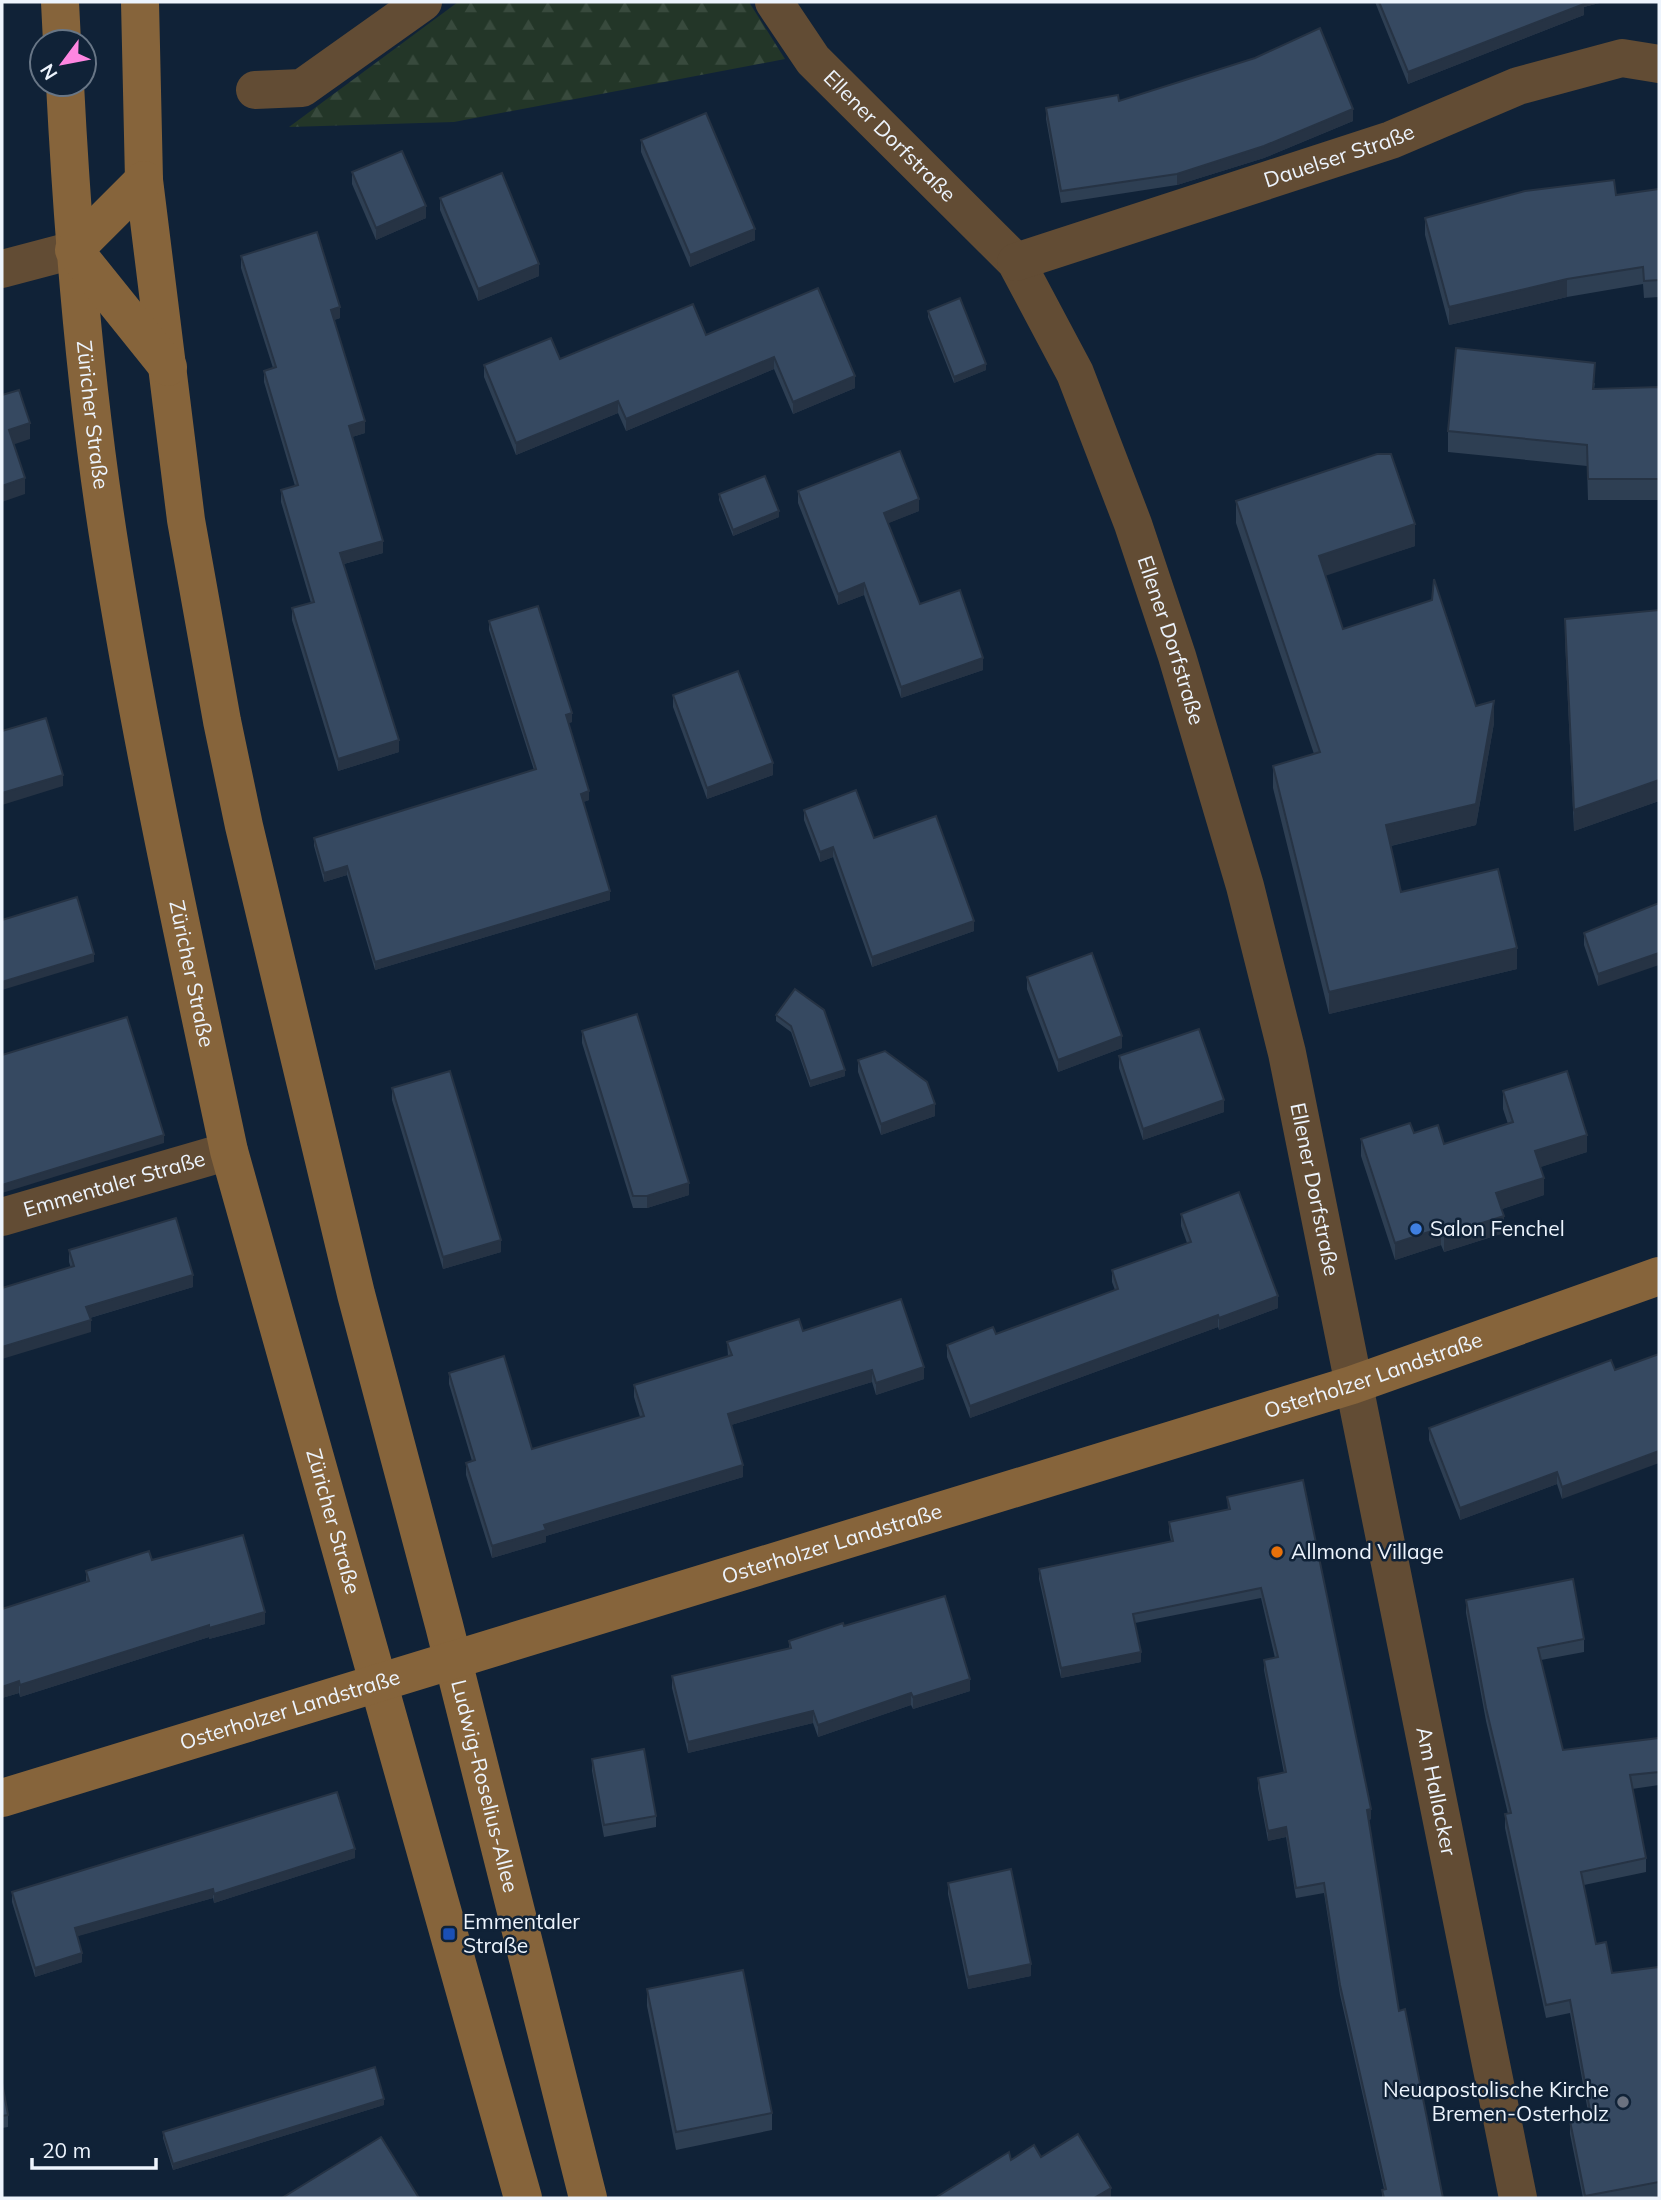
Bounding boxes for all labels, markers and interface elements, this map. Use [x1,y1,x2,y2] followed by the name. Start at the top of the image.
[28,28,98,98] north arrow
[35,60,63,84] text: N
[819,64,962,207] street label: Ellener Dorfstraße
[1260,118,1418,193] street label: Dauelser Straße
[72,339,115,491] street label: Züricher Straße
[1132,552,1211,728] street label: Ellener Dorfstraße
[164,898,221,1050] street label: Züricher Straße
[1285,1100,1346,1278] street label: Ellener Dorfstraße
[20,1145,208,1222] street label: Emmentaler Straße
[1430,1215,1565,1241] place label: Salon Fenchel
[1408,1221,1424,1237] marker: Salon Fenchel
[1261,1326,1486,1423] street label: Osterholzer Landstraße
[301,1446,367,1597] street label: Züricher Straße
[718,1497,945,1589] street label: Osterholzer Landstraße
[1291,1538,1444,1564] place label: Allmond Village
[1269,1544,1285,1560] marker: Allmond Village
[176,1663,403,1755] street label: Osterholzer Landstraße
[446,1677,525,1895] street label: Ludwig-Roselius-Allee
[1411,1724,1463,1858] street label: Am Hallacker
[463,1908,580,1958] place label: Emmentaler Straße
[441,1926,457,1942] marker: Emmentaler Straße
[1383,2076,1609,2126] place label: Neuapostolische Kirche Bremen-Osterholz
[1615,2094,1631,2110] marker: Neuapostolische Kirche Bremen-Osterholz
[32,2126,156,2170] scale bar
[42,2137,91,2163] text: 20 m

